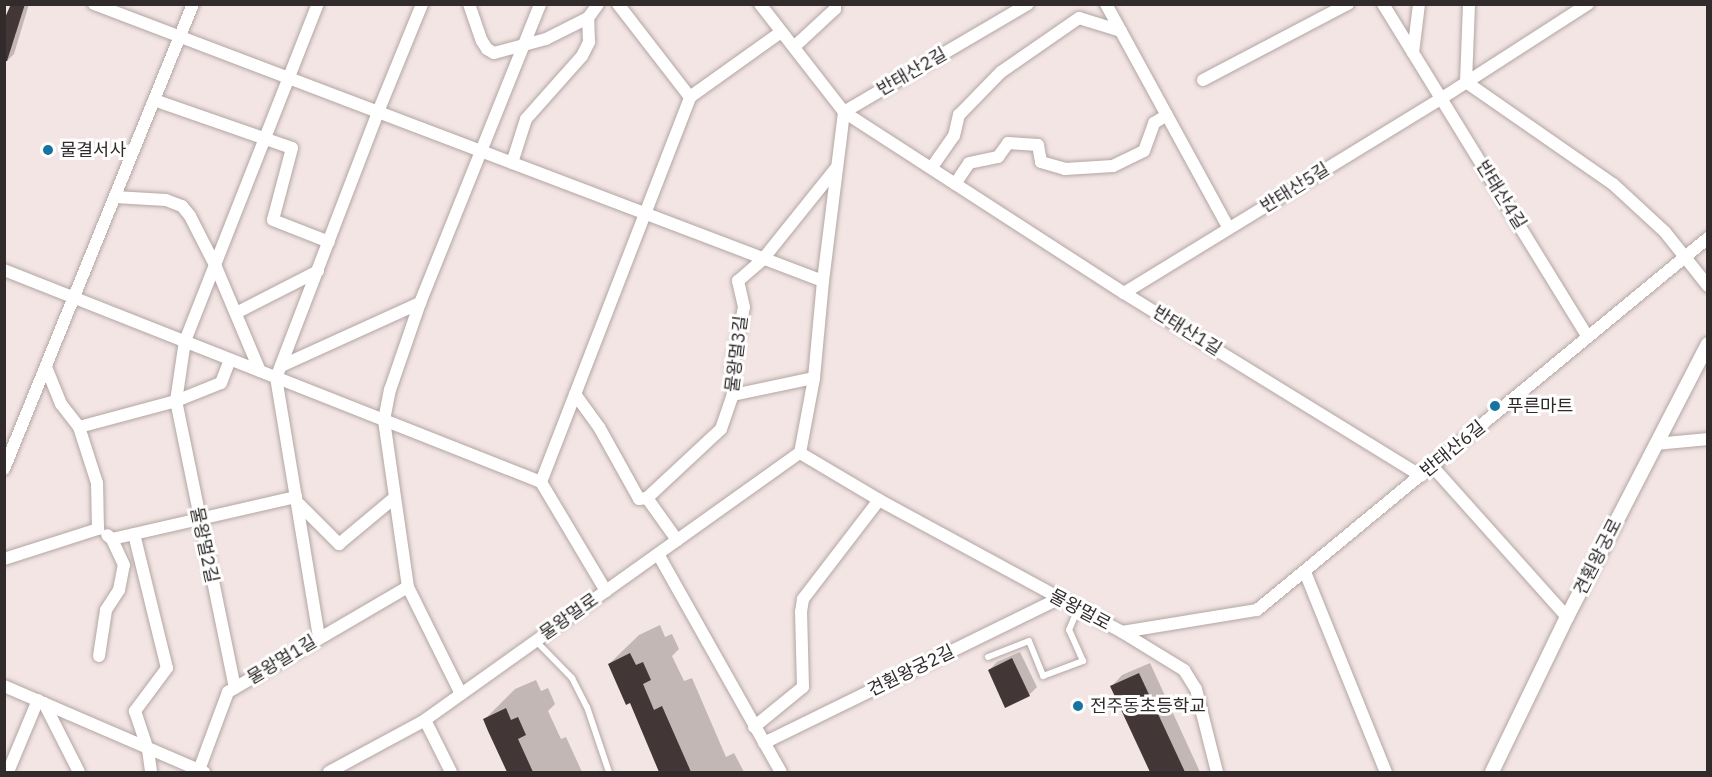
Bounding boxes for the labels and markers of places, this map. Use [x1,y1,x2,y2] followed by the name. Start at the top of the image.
[60,139,126,161] place label: 물결서사
[41,143,55,157] marker: 물결서사
[1507,395,1573,417] place label: 푸른마트
[1488,399,1502,413] marker: 푸른마트
[1090,695,1206,717] place label: 전주동초등학교
[1071,699,1085,713] marker: 전주동초등학교

